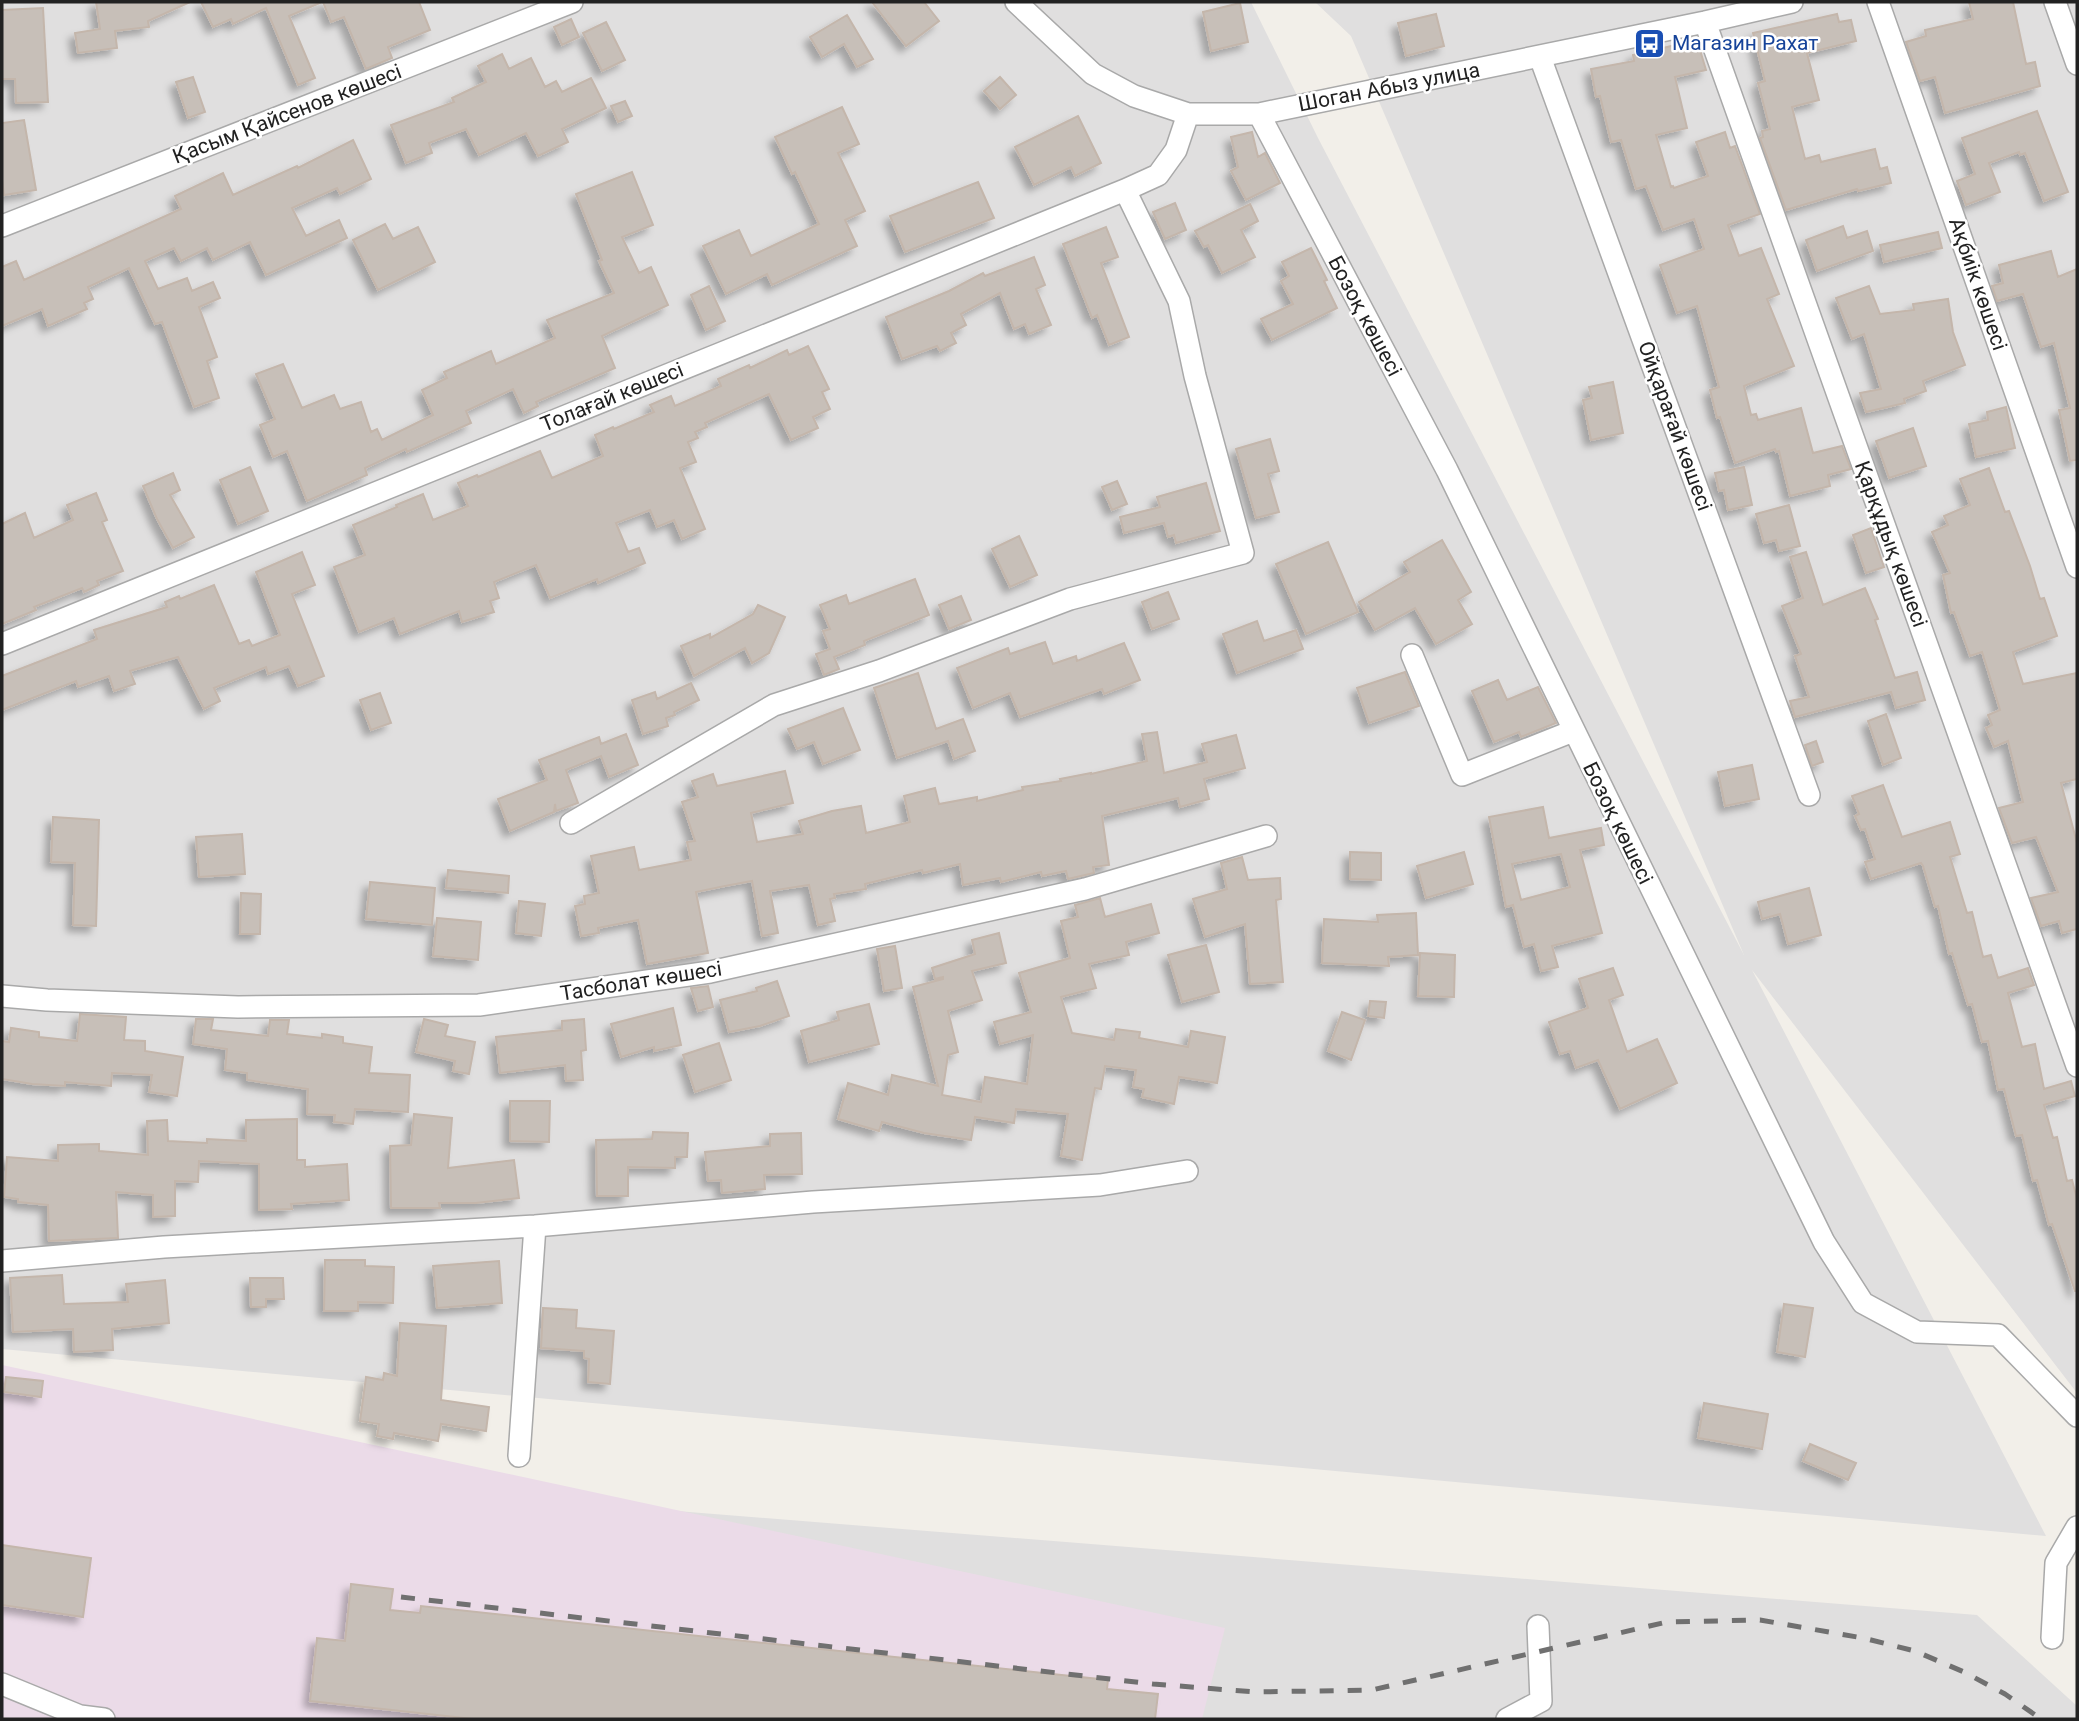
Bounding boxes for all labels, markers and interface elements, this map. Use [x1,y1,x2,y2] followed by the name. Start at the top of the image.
[1632,26,1666,60] bus stop icon: Магазин Рахат
[1672,31,1818,55] place label: Магазин Рахат
[1296,58,1482,116] street label: Шоган Абыз улица
[169,59,405,169] street label: Қасым Қайсенов көшесі
[1944,215,2012,353] street label: Ақбиік көшесі
[1323,252,1407,380] street label: Бозоқ көшесі
[1633,338,1717,514] street label: Ойқарағай көшесі
[537,357,687,437] street label: Толағай көшесі
[1850,458,1932,630] street label: Қарқұдық көшесі
[1578,758,1658,888] street label: Бозоқ көшесі
[558,956,724,1006] street label: Тасболат көшесі

